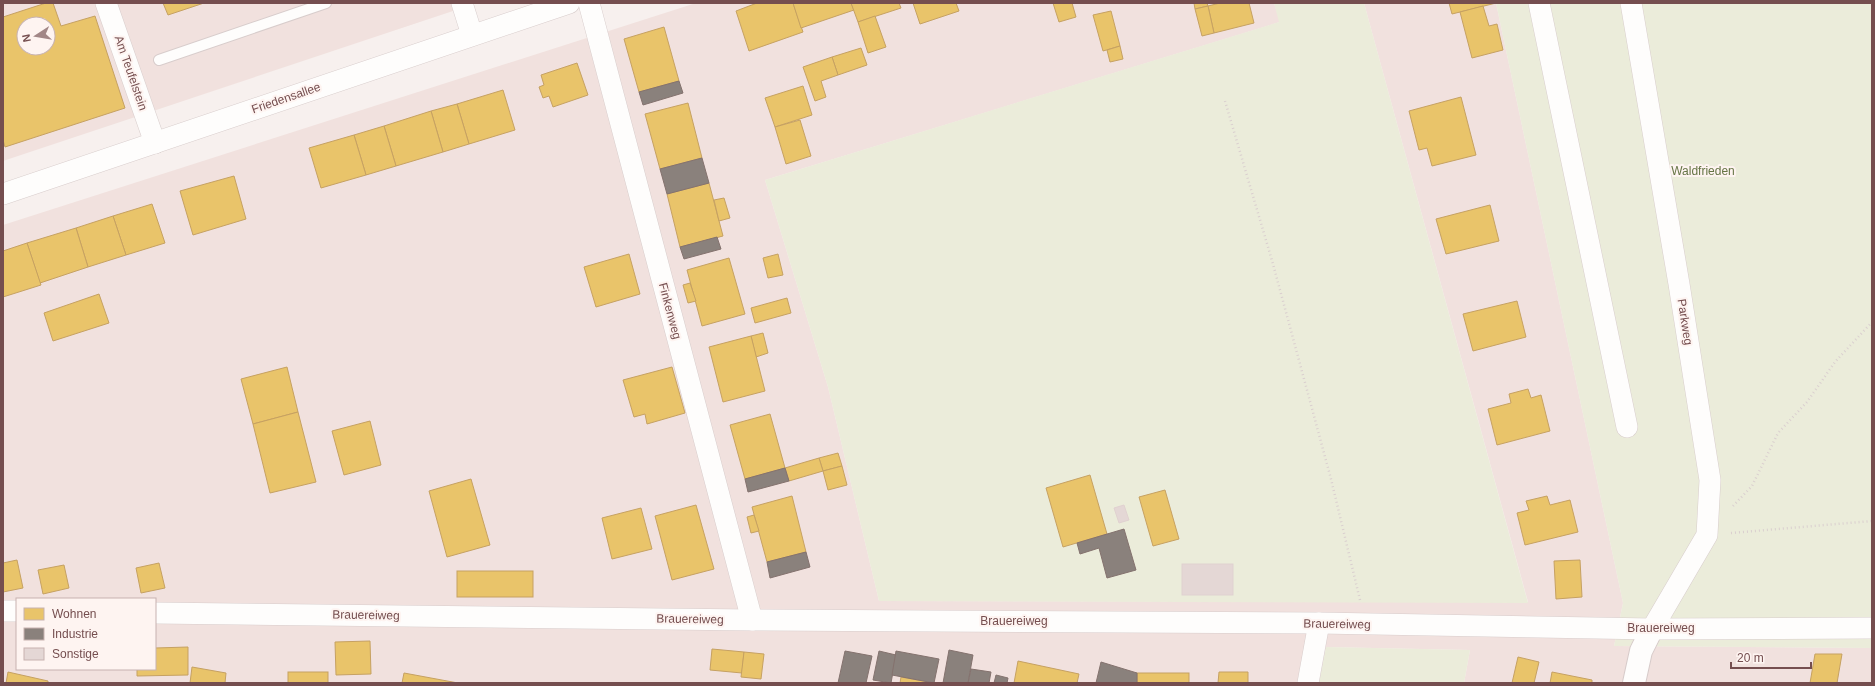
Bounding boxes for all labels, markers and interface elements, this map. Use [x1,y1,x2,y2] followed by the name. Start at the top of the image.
[16,16,56,56] north arrow
[20,33,33,43] text: N
[112,34,150,112] street label: Am Teufelstein
[250,80,323,116] street label: Friedensallee
[1671,164,1735,178] park label: Waldfrieden
[656,281,684,341] street label: Finkenweg
[1674,298,1696,346] street label: Parkweg
[16,598,156,670] legend
[52,607,96,621] text: Wohnen
[332,607,400,623] street label: Brauereiweg
[656,611,724,627] street label: Brauereiweg
[980,614,1048,628] street label: Brauereiweg
[1303,616,1371,632] street label: Brauereiweg
[1627,621,1695,635] street label: Brauereiweg
[52,627,98,641] text: Industrie
[1731,644,1811,670] scale bar
[52,647,99,661] text: Sonstige
[1737,651,1764,665] text: 20 m

